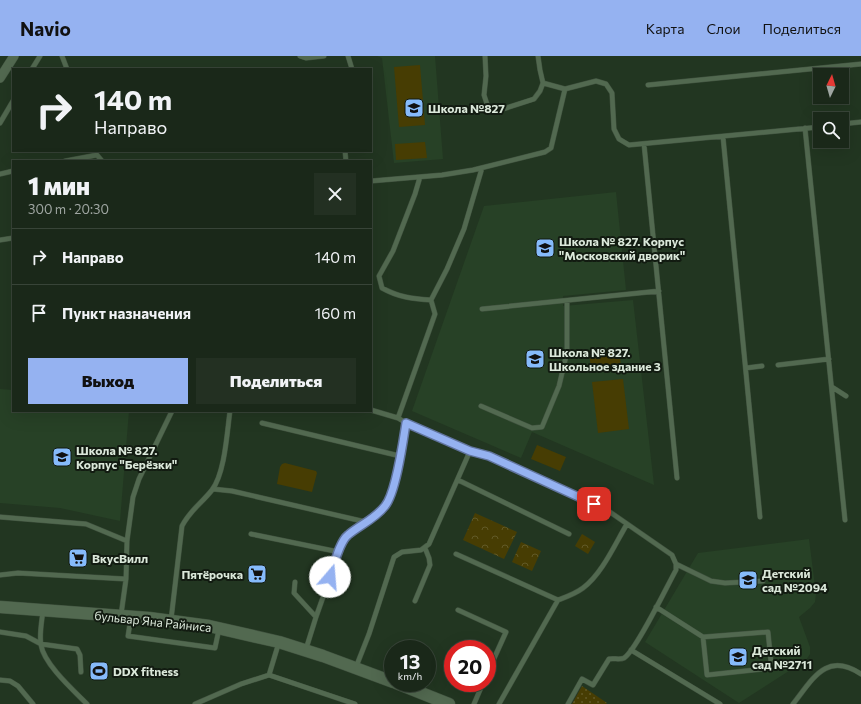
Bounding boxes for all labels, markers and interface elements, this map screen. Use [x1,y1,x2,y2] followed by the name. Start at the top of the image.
[20,17,71,40] text: Navio
[646,20,684,37] text: Карта
[706,20,741,37] text: Слои
[763,20,841,37] text: Поделиться
[813,68,849,104] north arrow
[813,68,849,148] map controls
[94,82,172,116] text: 140 m
[28,84,80,136] icon: right
[403,97,425,119] school or university icon: Школа №827
[428,101,505,115] place label: Школа №827
[813,112,849,148] button: search
[94,116,167,138] text: Направо
[28,171,90,200] text: 1 мин
[314,173,356,215] button: close
[28,201,109,217] text: 300 m · 20:30
[559,234,685,262] place label: Школа № 827. Корпус "Московский дворик"
[534,237,556,259] school or university icon: Школа № 827. Корпус "Московский дворик"
[28,246,50,268] icon: right
[62,248,124,266] text: Направо
[315,248,356,266] text: 140 m
[28,302,50,324] icon: arrive
[62,304,191,322] text: Пункт назначения
[315,304,356,322] text: 160 m
[549,345,661,373] place label: Школа № 827. Школьное здание 3
[524,348,546,370] school or university icon: Школа № 827. Школьное здание 3
[28,358,188,404] button: Выход
[196,358,356,404] button: Поделиться
[76,443,177,471] place label: Школа № 827. Корпус "Берёзки"
[51,446,73,468] school or university icon: Школа № 827. Корпус "Берёзки"
[577,487,611,521] pin
[583,493,605,515] icon: arrive
[67,547,89,569] supermarket icon: ВкусВилл
[92,551,148,565] place label: ВкусВилл
[309,556,351,598] position arrow
[246,563,268,585] supermarket icon: Пятёрочка
[762,566,828,594] place label: Детский сад №2094
[181,567,243,581] place label: Пятёрочка
[737,569,759,591] school or university icon: Детский сад №2094
[94,608,212,634] street label: бульвар Яна Райниса
[444,640,496,692] speed limit sign: 20
[752,643,812,671] place label: Детский сад №2711
[727,646,749,668] school or university icon: Детский сад №2711
[400,649,420,673] text: 13
[88,660,110,682] sports icon: DDX fitness
[113,664,179,678] place label: DDX fitness
[398,670,422,682] text: km/h

